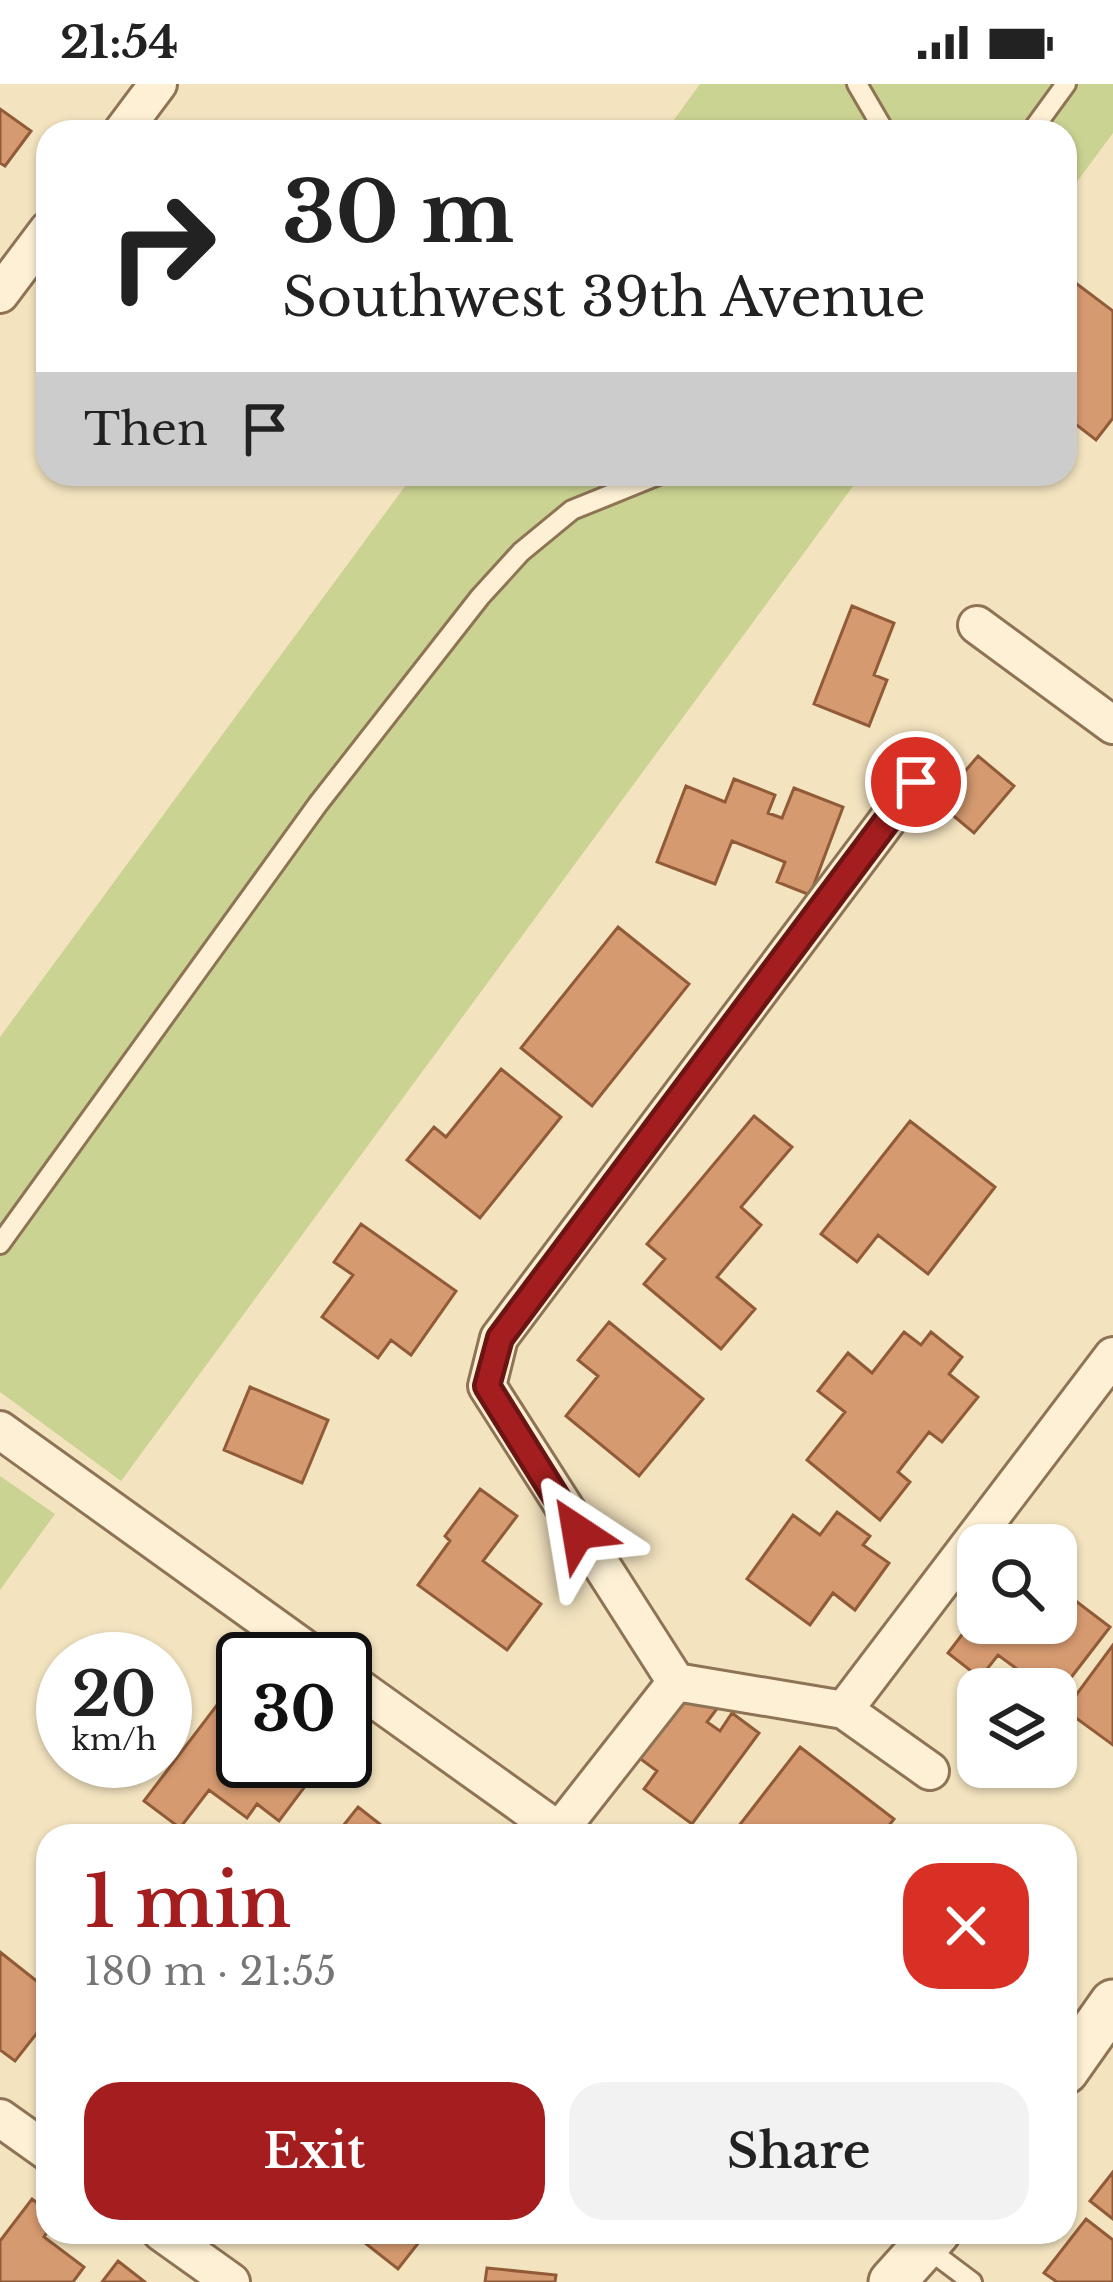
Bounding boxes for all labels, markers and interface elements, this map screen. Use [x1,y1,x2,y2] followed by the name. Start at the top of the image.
[60,14,178,70] text: 21:54
[282,161,514,265] text: 30 m
[84,168,240,324] icon: right
[282,264,926,331] text: Southwest 39th Avenue
[232,396,298,462] icon: arrive
[84,401,208,457] text: Then
[865,731,967,833] pin
[883,749,949,815] icon: arrive
[515,1469,641,1595] position arrow
[957,1524,1077,1788] map controls
[957,1524,1077,1644] button: search
[216,1632,372,1788] speed limit sign: 30
[72,1658,156,1732] text: 20
[957,1668,1077,1788] button: layers
[71,1721,157,1758] text: km/h
[84,1857,291,1946] text: 1 min
[903,1863,1029,1989] button: close
[84,1947,336,1996] text: 180 m · 21:55
[84,2082,545,2220] button: Exit
[569,2082,1029,2220] button: Share

